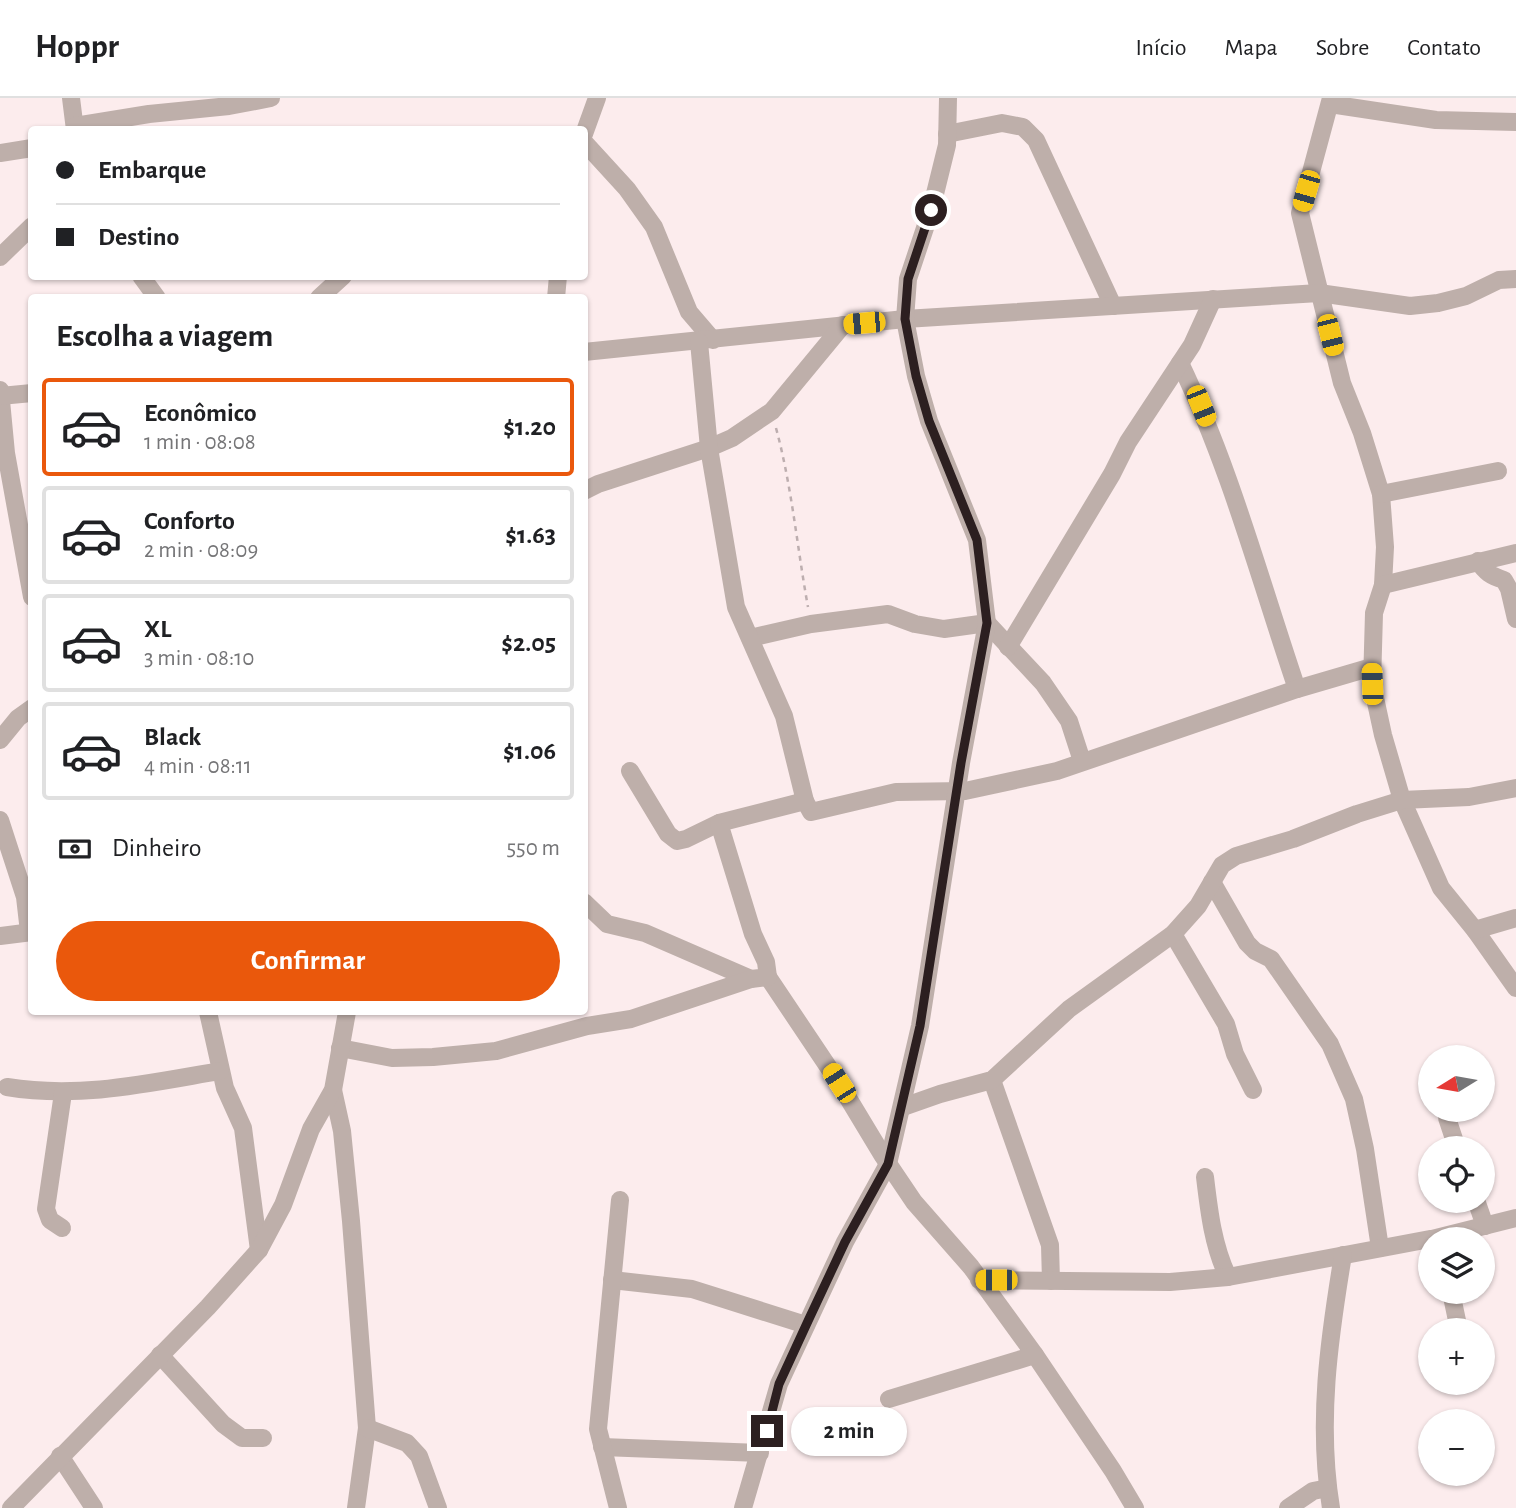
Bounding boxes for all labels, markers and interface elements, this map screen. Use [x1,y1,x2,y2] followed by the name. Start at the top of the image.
[35,31,119,64] text: Hoppr
[1135,36,1187,60] text: Início
[1225,36,1278,60] text: Mapa
[1316,36,1369,60] text: Sobre
[1407,36,1481,60] text: Contato
[98,157,206,183] text: Embarque
[1291,168,1322,214] car
[915,194,947,226] route start
[98,224,179,250] text: Destino
[843,311,886,335] car
[1315,312,1346,358] car
[56,320,273,352] text: Escolha a viagem
[1184,383,1219,429] car
[60,396,123,459] icon: car
[144,400,257,426] text: Econômico
[503,414,556,440] text: $1.20
[144,431,256,454] text: 1 min · 08:08
[60,504,123,567] icon: car
[144,508,235,534] text: Conforto
[505,522,556,548] text: $1.63
[144,539,258,562] text: 2 min · 08:09
[60,612,123,675] icon: car
[144,616,171,642] text: XL
[501,630,556,656] text: $2.05
[144,647,254,670] text: 3 min · 08:10
[1361,663,1384,705] car
[60,720,123,783] icon: car
[144,724,201,750] text: Black
[503,738,556,764] text: $1.06
[144,755,252,778] text: 4 min · 08:11
[56,830,94,868] icon: cash
[112,835,201,861] text: Dinheiro
[506,837,560,860] text: 550 m
[56,921,560,1001] button: Confirmar
[1418,1045,1494,1122] north arrow
[1418,1045,1495,1486] map controls
[819,1060,860,1106] car
[1418,1136,1495,1213] button: locate
[1418,1227,1495,1304] button: layers
[976,1270,1018,1291] car
[1418,1318,1495,1395] button: +
[792,1406,907,1456] callout: 2 min
[1418,1409,1495,1486] button: −
[751,1415,783,1447] route end
[823,1420,875,1443] text: 2 min

